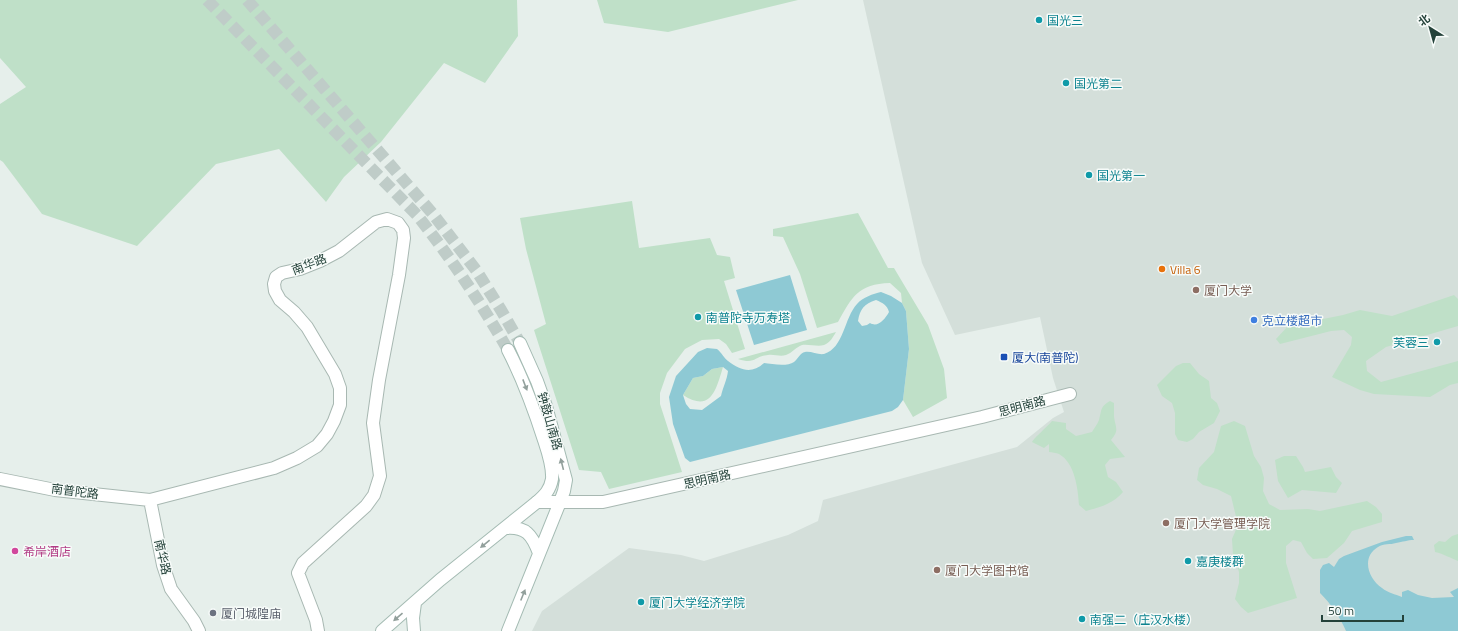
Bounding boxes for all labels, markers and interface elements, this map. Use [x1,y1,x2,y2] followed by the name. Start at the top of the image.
[1410,8,1450,48] north arrow
[1415,10,1433,30] text: 北
[1047,11,1083,30] place label: 国光三
[1034,15,1044,25] marker: 国光三
[1074,74,1122,93] place label: 国光第二
[1061,78,1071,88] marker: 国光第二
[1097,166,1145,185] place label: 国光第一
[1084,170,1094,180] marker: 国光第一
[289,249,329,279] street label: 南华路
[1170,260,1201,279] place label: Villa 6
[1157,264,1167,274] marker: Villa 6
[1204,281,1252,300] place label: 厦门大学
[1191,285,1201,295] marker: 厦门大学
[706,308,790,327] place label: 南普陀寺万寿塔
[1262,311,1322,330] place label: 克立楼超市
[693,312,703,322] marker: 南普陀寺万寿塔
[1249,315,1259,325] marker: 克立楼超市
[1393,333,1429,352] place label: 芙蓉三
[1432,337,1442,347] marker: 芙蓉三
[1012,348,1078,367] place label: 厦大(南普陀)
[999,352,1009,362] marker: 厦大(南普陀)
[523,380,529,392] one-way arrow
[533,390,567,452] street label: 钟鼓山南路
[996,391,1048,421] street label: 思明南路
[559,458,565,470] one-way arrow
[681,464,733,494] street label: 思明南路
[50,479,100,503] street label: 南普陀路
[1174,514,1270,533] place label: 厦门大学管理学院
[1161,518,1171,528] marker: 厦门大学管理学院
[150,537,176,577] street label: 南华路
[479,539,490,548] one-way arrow
[23,542,71,561] place label: 希岸酒店
[10,546,20,556] marker: 希岸酒店
[1196,552,1244,571] place label: 嘉庚楼群
[1183,556,1193,566] marker: 嘉庚楼群
[945,561,1029,580] place label: 厦门大学图书馆
[932,565,942,575] marker: 厦门大学图书馆
[520,589,526,600] one-way arrow
[649,593,745,612] place label: 厦门大学经济学院
[636,597,646,607] marker: 厦门大学经济学院
[1322,597,1403,623] scale bar
[1328,601,1354,620] text: 50 m
[221,604,281,623] place label: 厦门城隍庙
[208,608,218,618] marker: 厦门城隍庙
[1090,610,1198,629] place label: 南强二（庄汉水楼）
[394,612,403,621] one-way arrow
[1077,614,1087,624] marker: 南强二（庄汉水楼）

